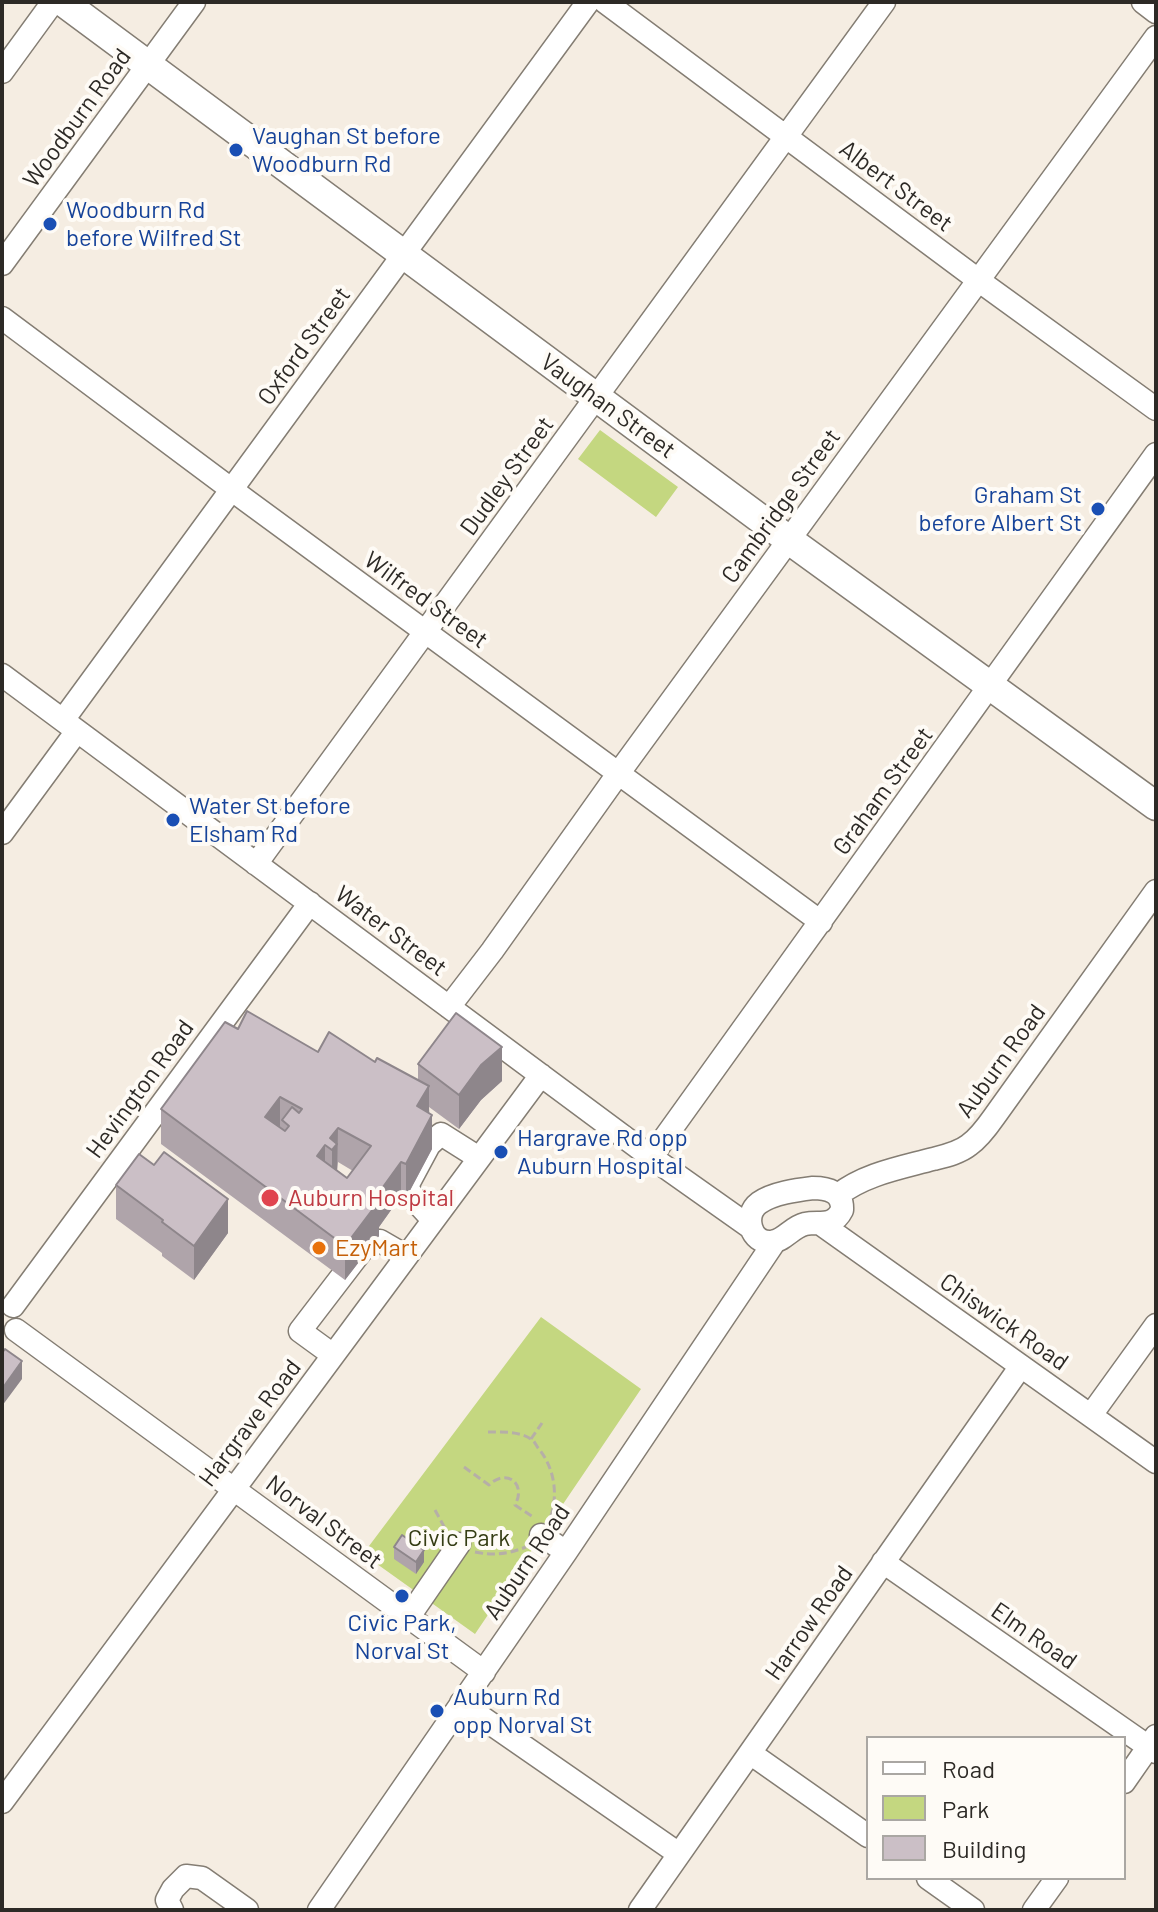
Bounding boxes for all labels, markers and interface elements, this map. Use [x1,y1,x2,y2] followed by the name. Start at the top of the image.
[17,43,137,193] street label: Woodburn Road
[252,122,441,178] place label: Vaughan St before Woodburn Rd
[834,134,958,238] street label: Albert Street
[227,141,245,159] marker: Vaughan St before Woodburn Rd
[66,196,242,252] place label: Woodburn Rd before Wilfred St
[41,215,59,233] marker: Woodburn Rd before Wilfred St
[252,281,356,411] street label: Oxford Street
[535,348,681,464] street label: Vaughan Street
[454,411,560,541] street label: Dudley Street
[715,423,847,589] street label: Cambridge Street
[919,481,1082,537] place label: Graham St before Albert St
[1089,500,1107,518] marker: Graham St before Albert St
[358,545,494,655] street label: Wilfred Street
[827,721,939,861] street label: Graham Street
[189,792,351,848] place label: Water St before Elsham Rd
[164,811,182,829] marker: Water St before Elsham Rd
[329,880,453,982] street label: Water Street
[950,999,1052,1123] street label: Auburn Road
[80,1014,200,1164] street label: Hevington Road
[517,1124,688,1180] place label: Hargrave Rd opp Auburn Hospital
[492,1143,510,1161] marker: Hargrave Rd opp Auburn Hospital
[288,1184,454,1212] place label: Auburn Hospital
[259,1187,281,1209] marker: Auburn Hospital
[335,1234,418,1262] place label: EzyMart
[310,1239,328,1257] marker: EzyMart
[934,1267,1074,1377] street label: Chiswick Road
[193,1354,307,1492] street label: Hargrave Road
[260,1469,388,1575] street label: Norval Street
[478,1499,576,1625] street label: Auburn Road
[408,1524,510,1552] park label: Civic Park
[759,1560,859,1686] street label: Harrow Road
[393,1587,411,1605] marker: Civic Park, Norval St
[986,1596,1082,1676] street label: Elm Road
[348,1609,456,1665] place label: Civic Park, Norval St
[453,1683,593,1739] place label: Auburn Rd opp Norval St
[428,1702,446,1720] marker: Auburn Rd opp Norval St
[866,1736,1126,1880] legend
[942,1754,995,1783] text: Road
[942,1794,989,1823] text: Park
[942,1834,1026,1863] text: Building

